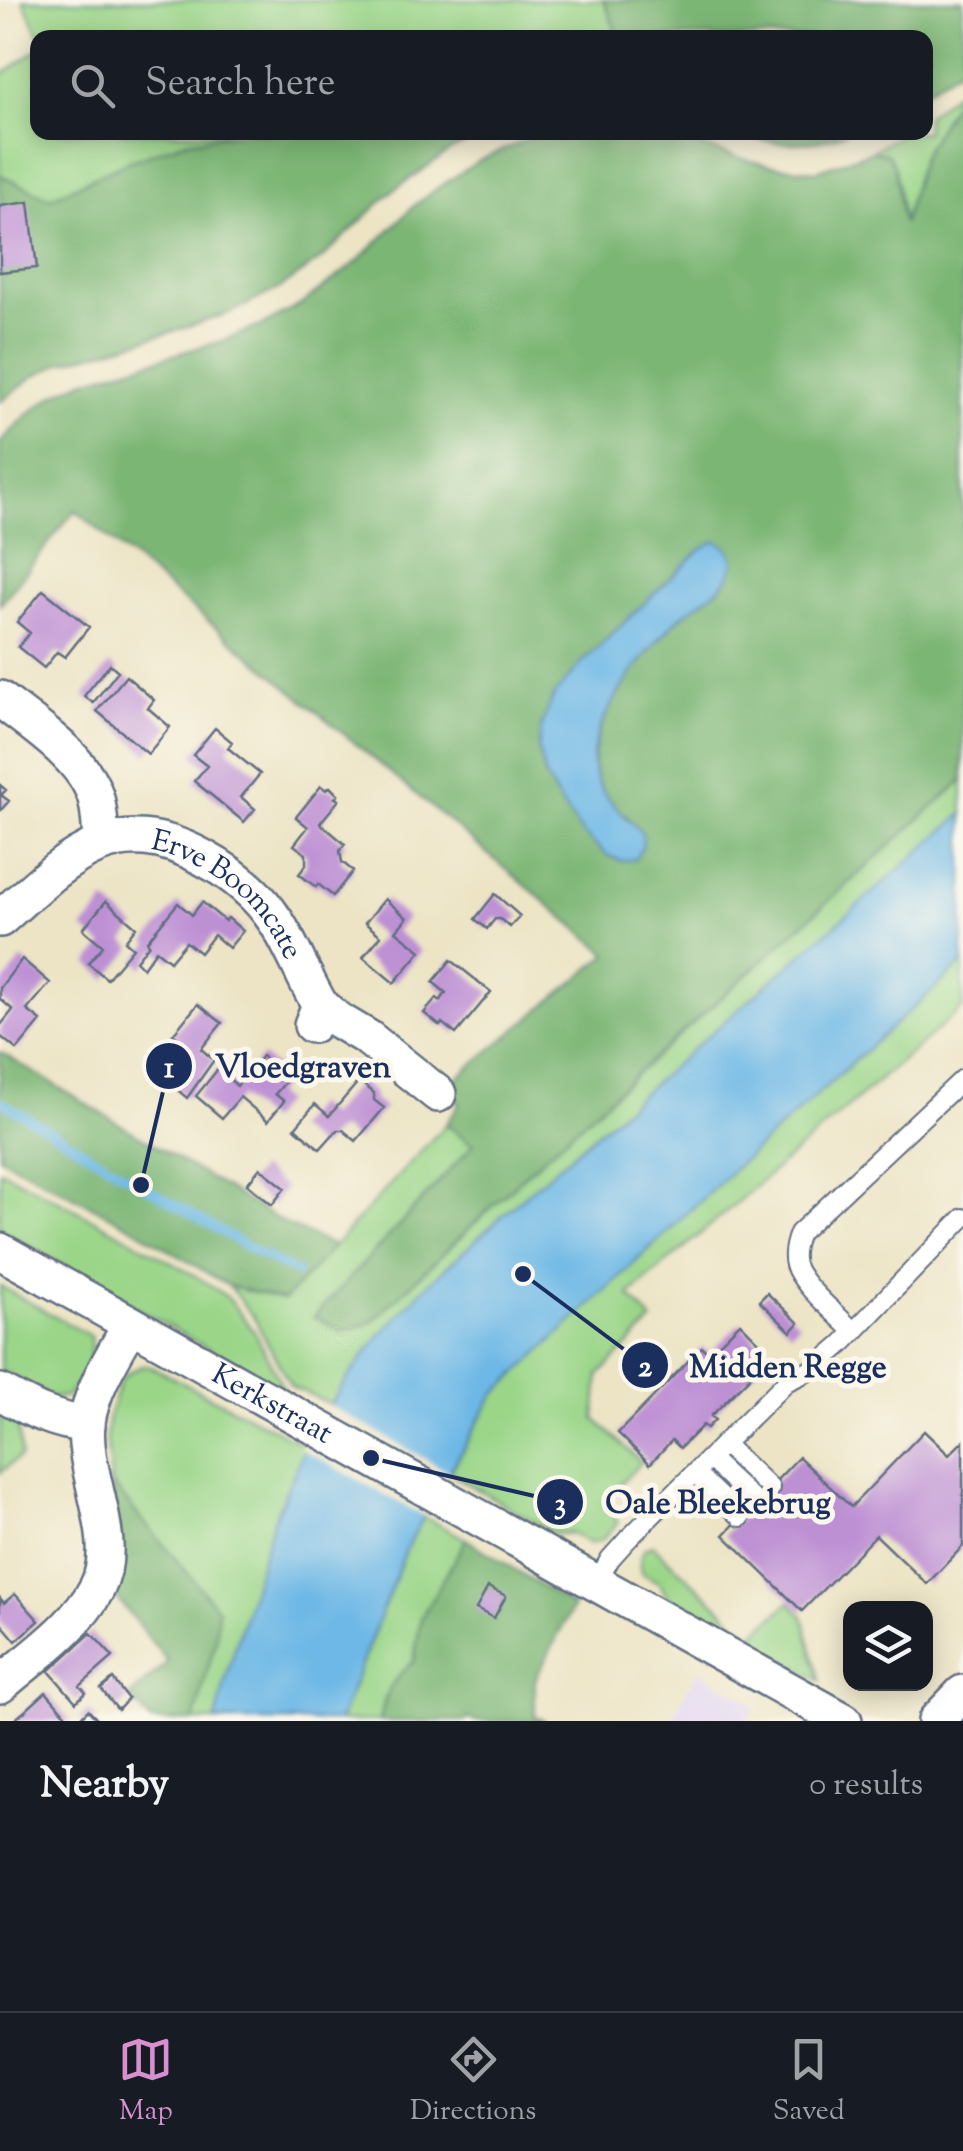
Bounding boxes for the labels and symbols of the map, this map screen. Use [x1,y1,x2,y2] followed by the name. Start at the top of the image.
[147,820,312,967] street label: Erve Boomcate
[144,1035,411,1097] callout: Vloedgraven
[215,1046,391,1092] text: Vloedgraven
[164,1048,175,1091] text: 1
[620,1334,907,1396] callout: Midden Regge
[689,1346,887,1392] text: Midden Regge
[638,1347,652,1390] text: 2
[203,1354,340,1456] street label: Kerkstraat
[535,1471,850,1533] callout: Oale Bleekebrug
[605,1482,831,1528] text: Oale Bleekebrug
[554,1484,566,1527] text: 3

